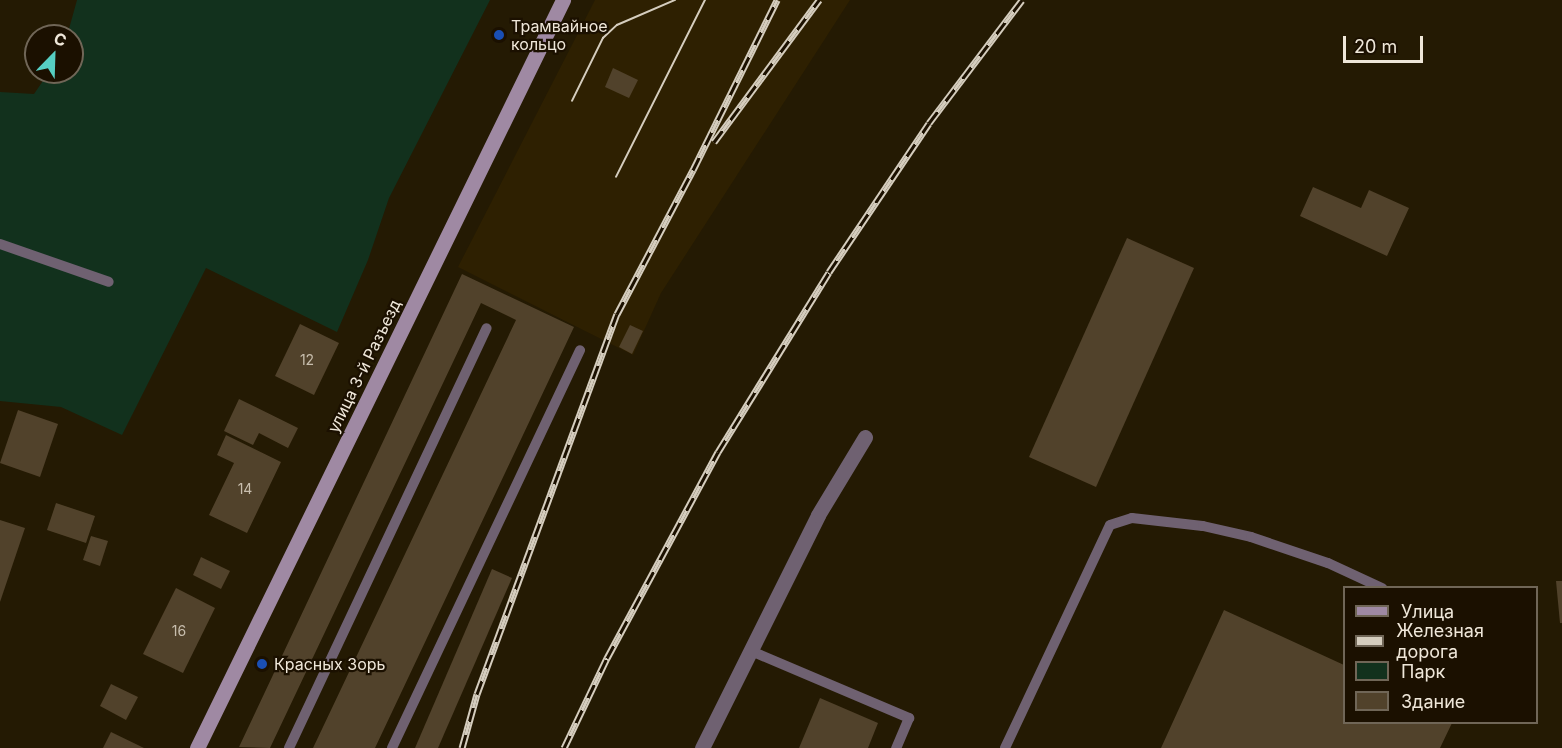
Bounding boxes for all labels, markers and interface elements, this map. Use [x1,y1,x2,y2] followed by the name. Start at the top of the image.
[511,16,608,54] place label: Трамвайное кольцо
[24,24,84,84] north arrow
[1346,24,1426,62] scale bar
[51,28,70,51] text: С
[492,28,506,42] marker: Трамвайное кольцо
[1354,36,1397,57] text: 20 m
[323,296,405,436] street label: улица 3-й Разъезд
[300,352,314,368] house number: 12
[238,481,252,497] house number: 14
[1343,586,1538,724] legend
[1401,601,1454,622] text: Улица
[1396,620,1484,662] text: Железная дорога
[172,623,186,639] house number: 16
[274,654,386,674] place label: Красных Зорь
[255,657,269,671] marker: Красных Зорь
[1401,661,1445,682] text: Парк
[1401,691,1465,712] text: Здание

